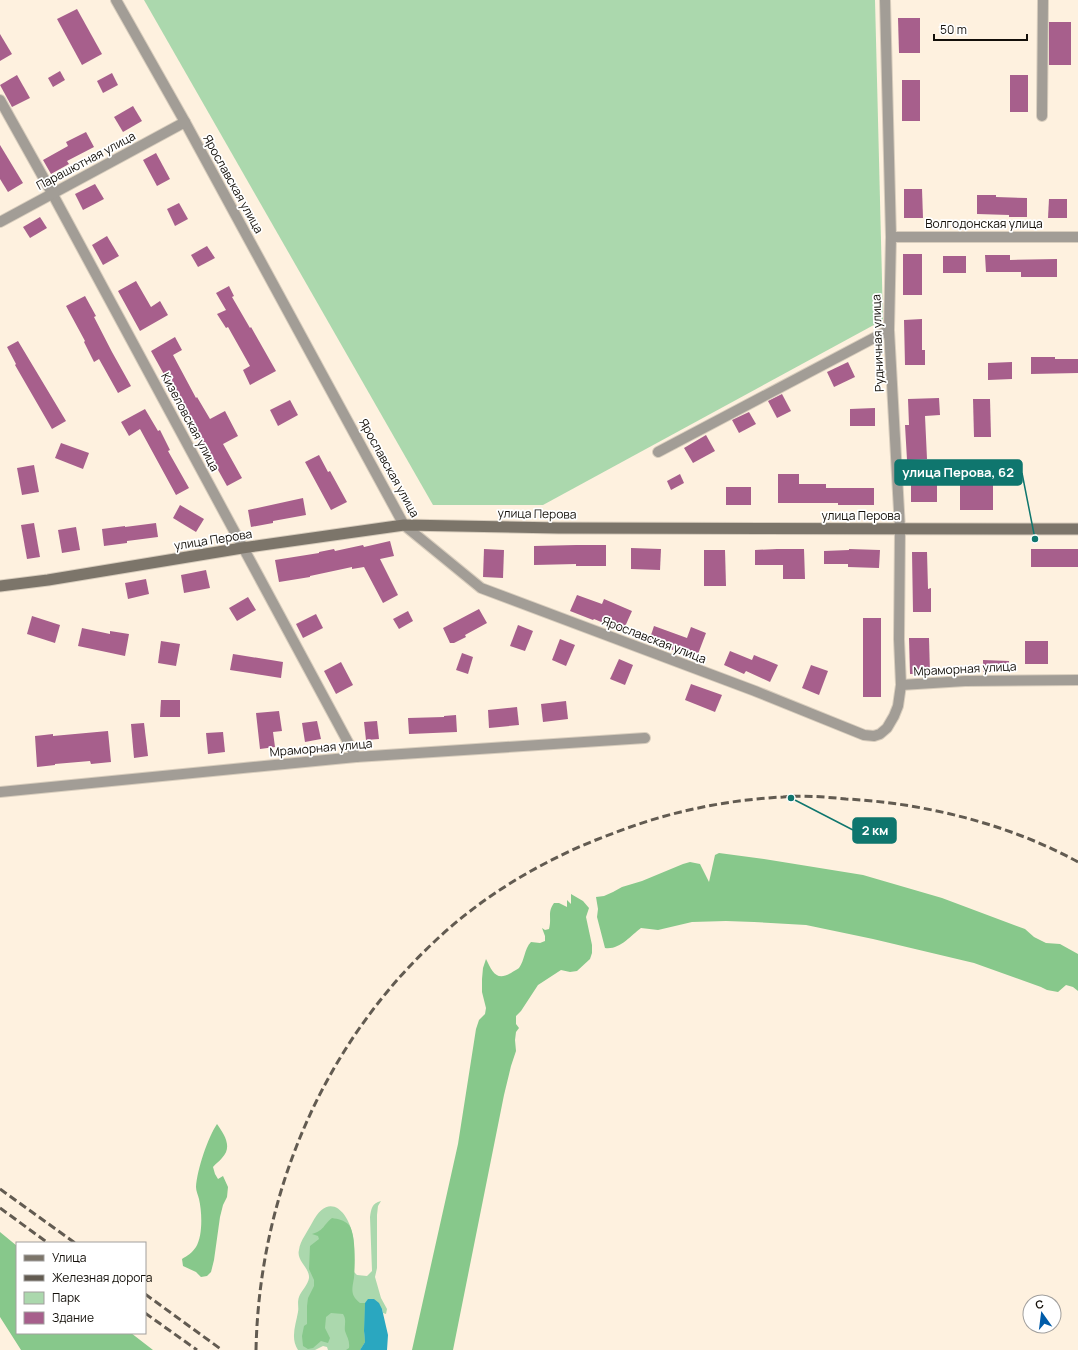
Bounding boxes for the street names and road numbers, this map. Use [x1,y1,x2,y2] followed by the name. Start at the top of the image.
[33,127,138,194] street label: Парашютная улица
[199,131,268,236] street label: Ярославская улица
[925,215,1043,232] street label: Волгодонская улица
[867,294,888,392] street label: Рудничная улица
[157,369,224,474] street label: Кизеловская улица
[355,415,424,520] street label: Ярославская улица
[497,504,577,523] street label: улица Перова
[822,507,900,524] street label: улица Перова
[173,525,253,554] street label: улица Перова
[600,612,709,667] street label: Ярославская улица
[913,657,1017,680] street label: Мраморная улица
[269,735,373,760] street label: Мраморная улица

